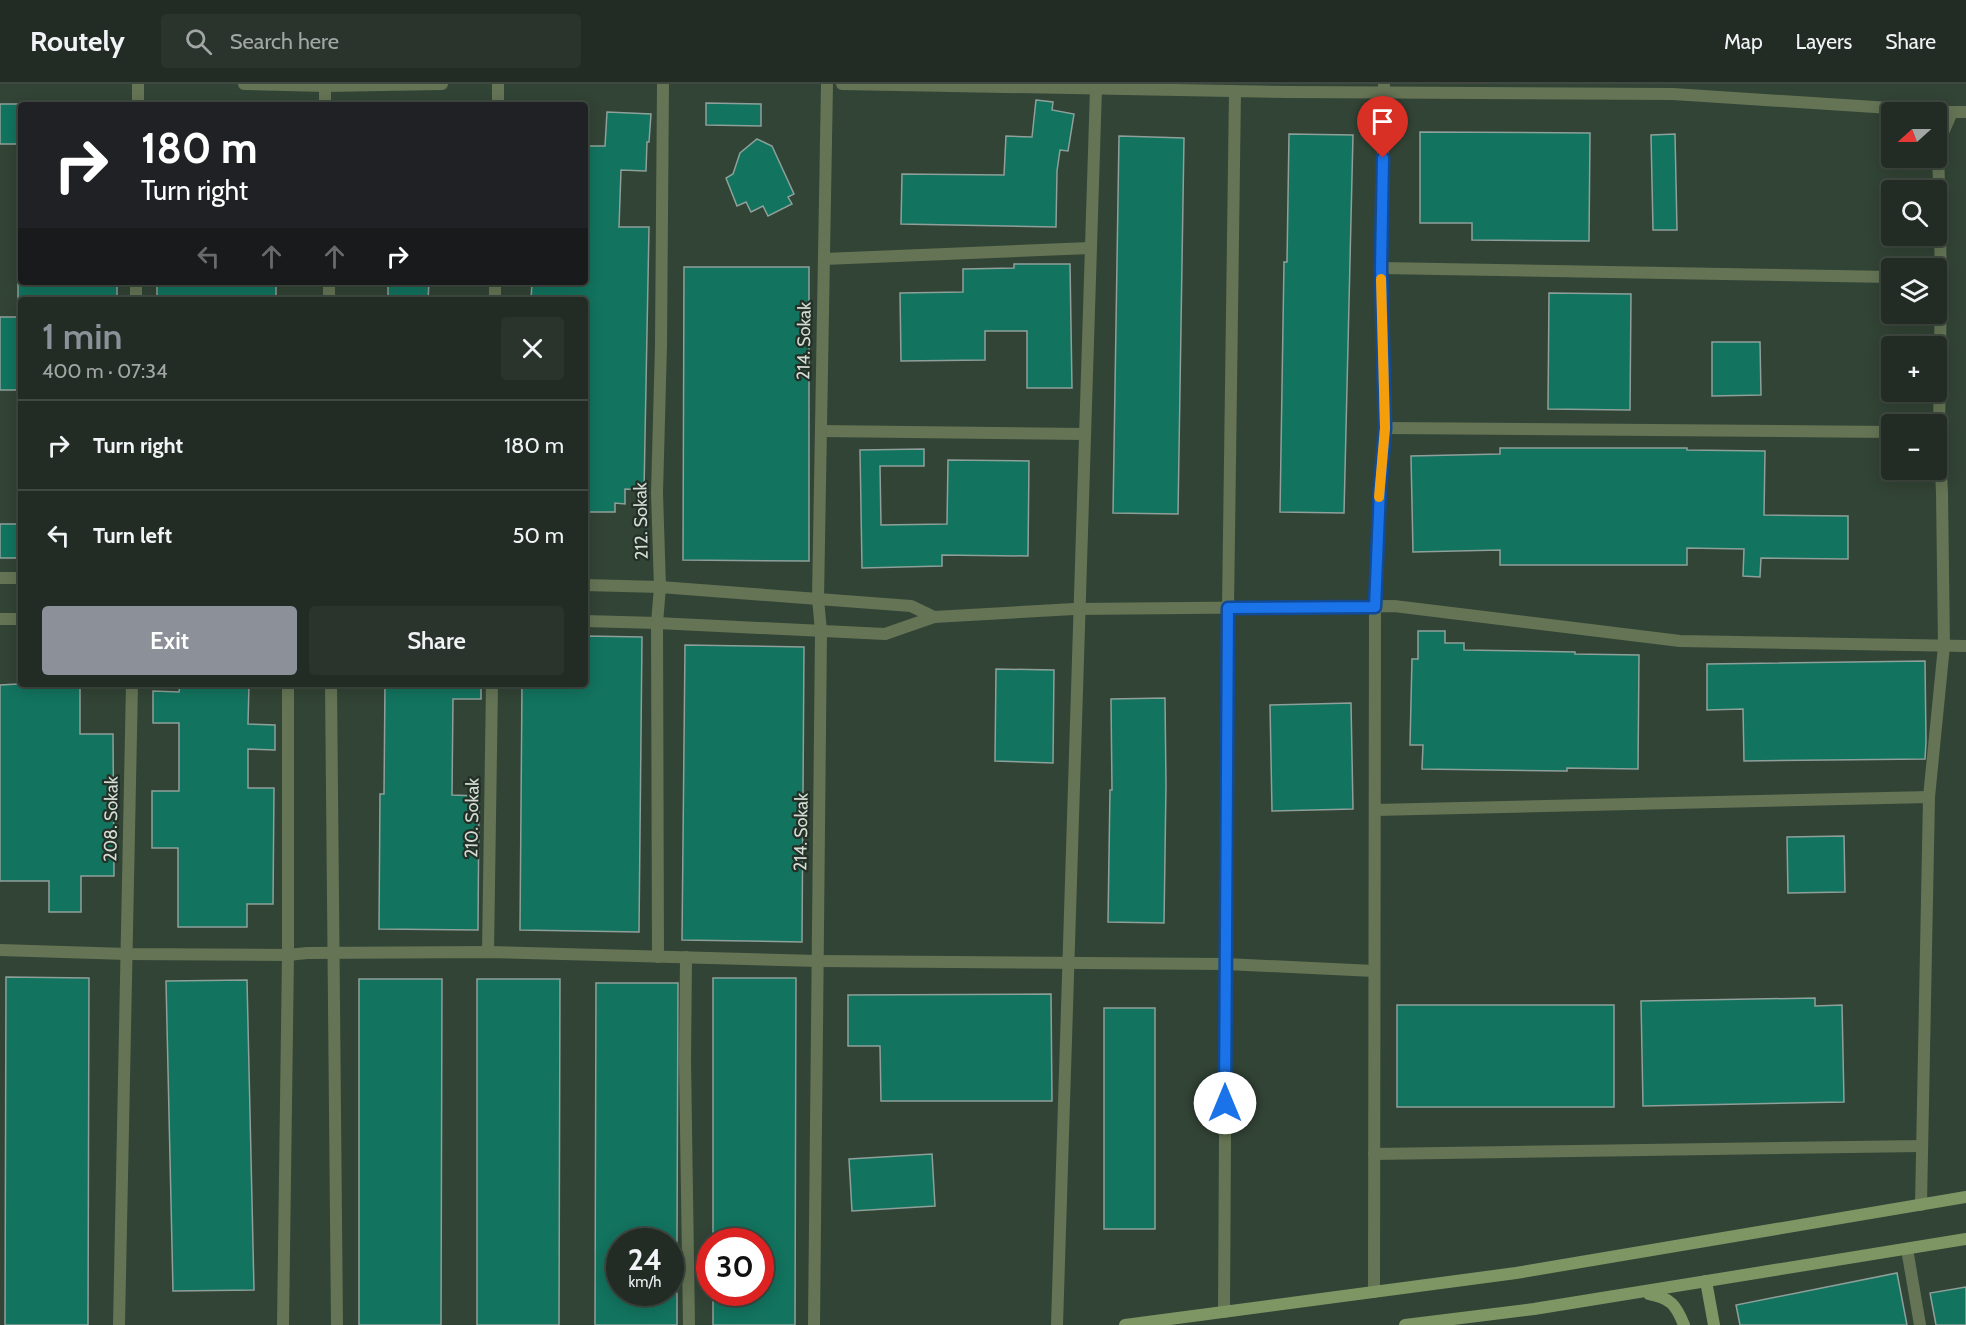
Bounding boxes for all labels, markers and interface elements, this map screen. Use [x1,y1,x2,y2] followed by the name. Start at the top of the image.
[161,14,581,68] search box
[30,24,125,58] text: Routely
[182,25,215,58] icon: search
[230,28,339,55] text: Search here
[1724,29,1763,54] text: Map
[1796,29,1852,54] text: Layers
[1885,29,1936,54] text: Share
[1357,96,1408,158] pin
[1881,102,1947,168] north arrow
[1881,102,1947,480] map controls
[1366,105,1399,138] icon: arrive
[141,122,257,174] text: 180 m
[42,126,120,204] icon: right
[141,174,248,207] text: Turn right
[1881,180,1947,246] button: search
[192,240,225,273] icon: left
[255,240,288,273] icon: ahead
[318,240,351,273] icon: ahead
[381,240,414,273] icon: right
[1881,258,1947,324] button: layers
[792,301,816,380] street label: 214. Sokak
[42,314,122,358] text: 1 min
[501,317,564,380] button: close
[1881,336,1947,402] button: +
[42,359,168,383] text: 400 m · 07:34
[1881,414,1947,480] button: −
[42,429,75,462] icon: right
[93,432,183,459] text: Turn right
[504,432,564,459] text: 180 m
[629,481,653,560] street label: 212. Sokak
[42,519,75,552] icon: left
[93,522,172,549] text: Turn left
[512,522,564,549] text: 50 m
[42,606,297,675] button: Exit
[309,606,564,675] button: Share
[99,775,123,862] street label: 208. Sokak
[460,777,484,858] street label: 210. Sokak
[789,792,813,871] street label: 214. Sokak
[1193,1071,1257,1135] position arrow
[696,1228,774,1306] speed limit sign: 30
[628,1241,662,1278] text: 24
[629,1273,661,1291] text: km/h

